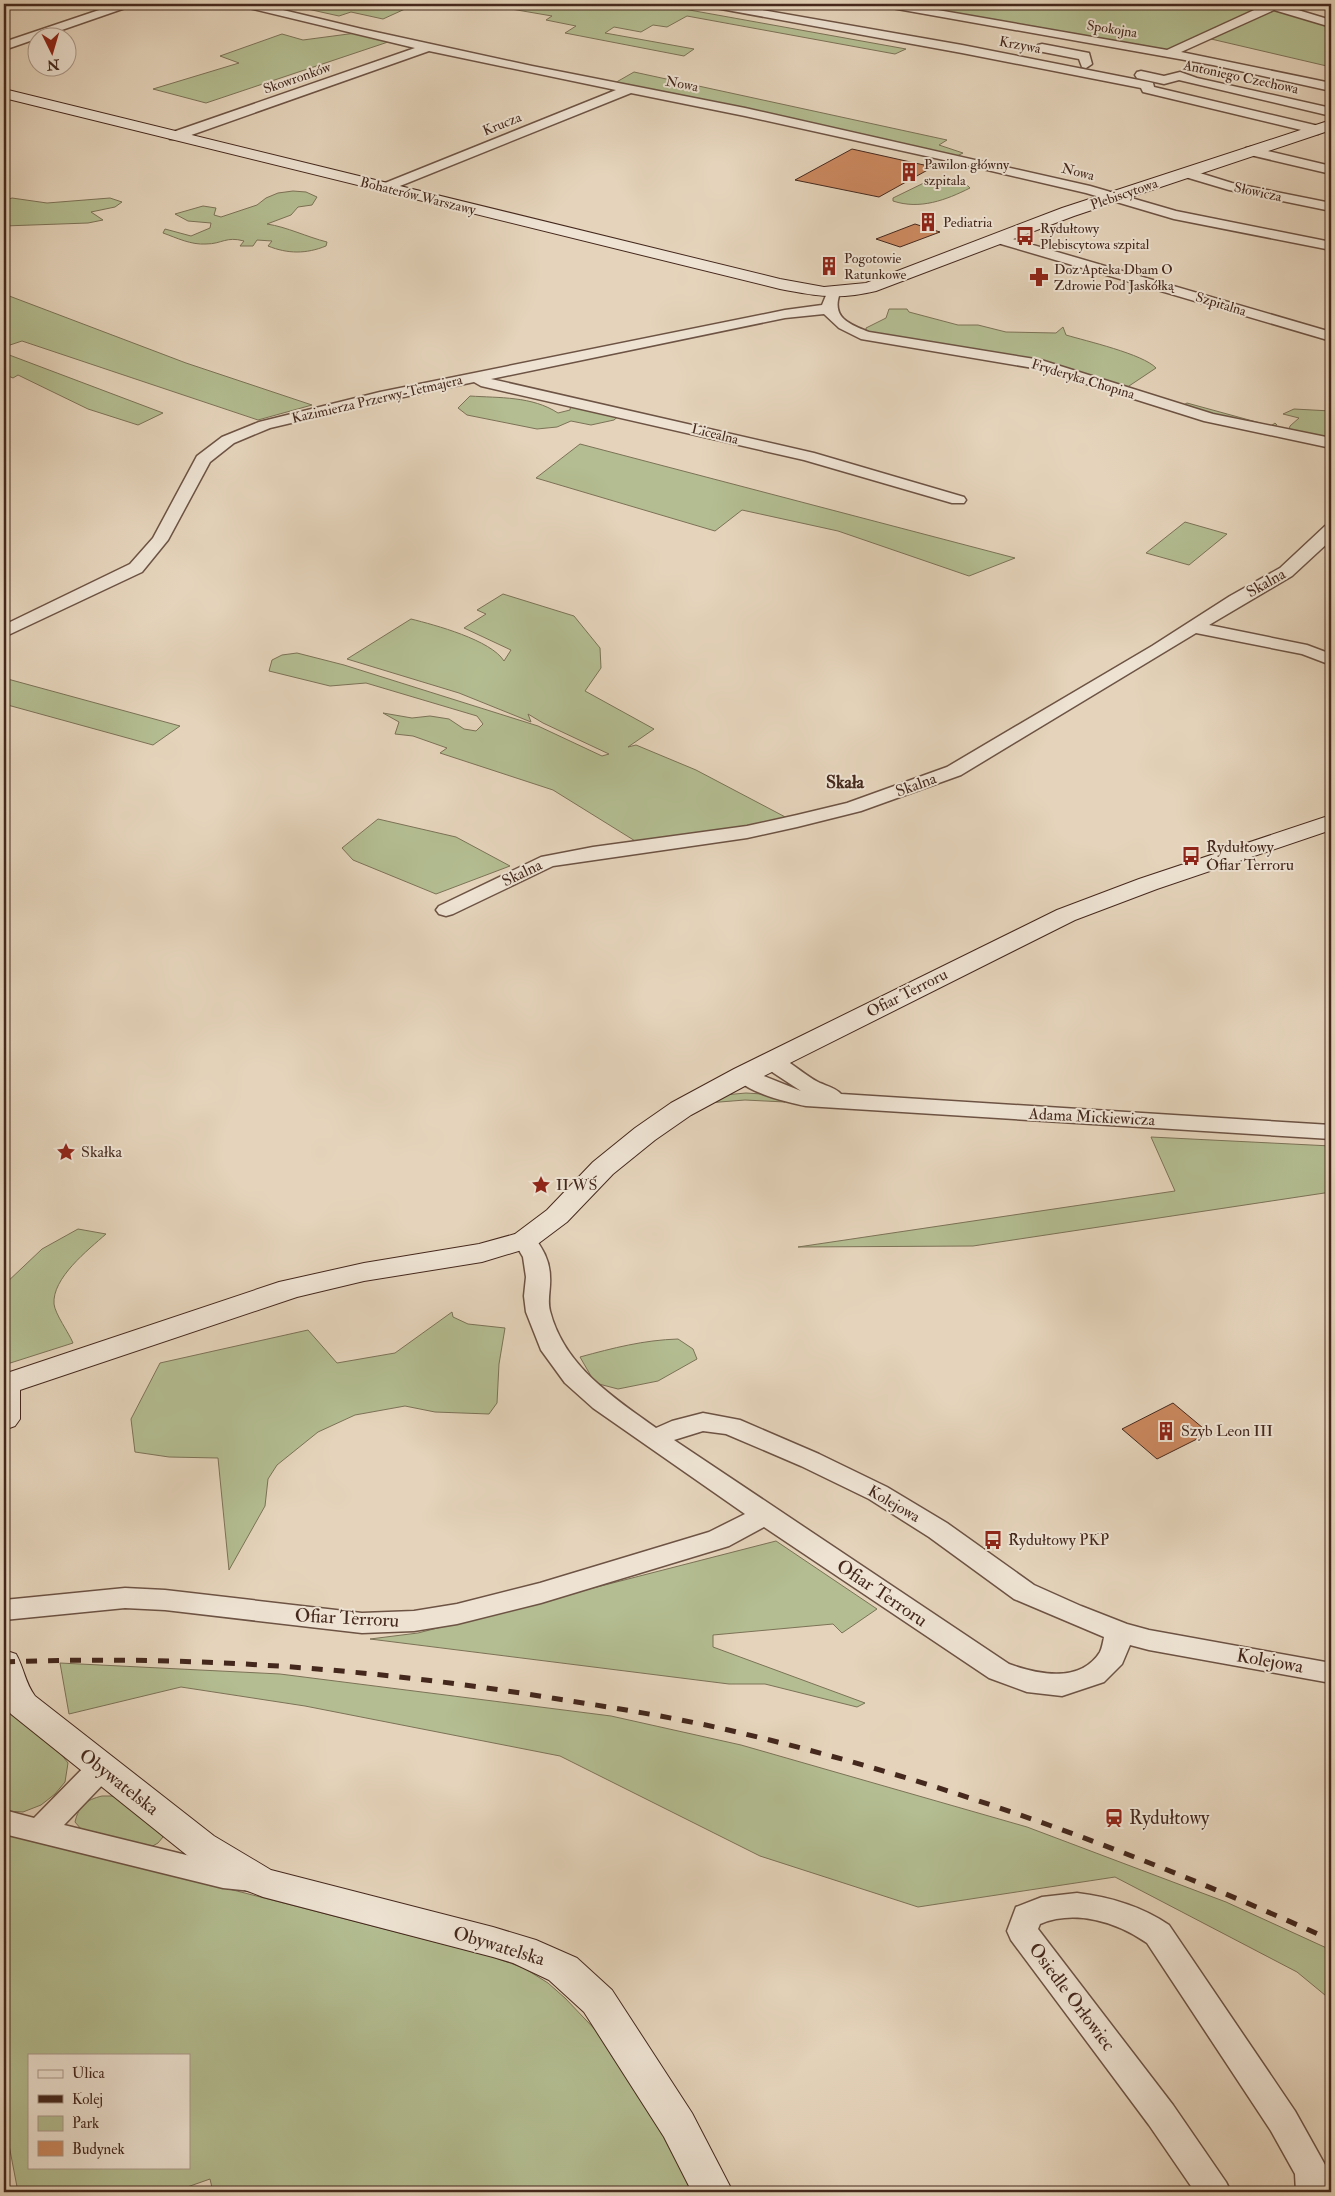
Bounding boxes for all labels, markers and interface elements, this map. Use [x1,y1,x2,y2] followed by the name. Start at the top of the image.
[1085,17,1139,42] street label: Spokojna
[28,28,78,78] north arrow
[997,33,1043,58] street label: Krzywa
[46,55,61,74] text: N
[1181,56,1300,98] street label: Antoniego Czechowa
[261,58,333,97] street label: Skowronków
[664,72,700,96] street label: Nowa
[480,108,524,139] street label: Krucza
[924,156,1010,190] place label: Pawilon główny szpitala
[1060,160,1096,184] street label: Nowa
[898,161,920,183] building icon: Pawilon główny szpitala
[358,173,478,220] street label: Bohaterów Warszawy
[1088,174,1161,214] street label: Plebiscytowa
[1233,179,1284,205] street label: Słowicza
[917,211,939,233] building icon: Pediatria
[943,214,993,231] place label: Pediatria
[1040,220,1150,254] place label: Rydułtowy Plebiscytowa szpital
[1014,225,1036,247] bus stop icon: Rydułtowy Plebiscytowa szpital
[844,250,906,283] place label: Pogotowie Ratunkowe
[818,255,840,277] building icon: Pogotowie Ratunkowe
[1054,261,1175,294] place label: Doz Apteka Dbam O Zdrowie Pod Jaskółką
[1028,266,1050,288] pharmacy icon: Doz Apteka Dbam O Zdrowie Pod Jaskółką
[1193,288,1249,321] street label: Szpitalna
[1029,355,1137,404] street label: Fryderyka Chopina
[290,371,464,428] street label: Kazimierza Przerwy-Tetmajera
[690,420,740,448] street label: Licealna
[1243,564,1290,602] street label: Skalna
[893,768,940,802] street label: Skalna
[826,771,865,794] district label: Skała
[1206,837,1294,875] place label: Rydułtowy Ofiar Terroru
[1180,845,1202,867] bus stop icon: Rydułtowy Ofiar Terroru
[499,855,546,891] street label: Skalna
[863,964,951,1022] street label: Ofiar Terroru
[1027,1104,1156,1130] street label: Adama Mickiewicza
[55,1141,77,1163] place icon: Skałka
[81,1142,123,1162] place label: Skałka
[530,1174,552,1196] place icon: II WŚ
[556,1175,598,1195] place label: II WŚ
[1155,1420,1177,1442] building icon: Szyb Leon III
[1181,1421,1273,1441] place label: Szyb Leon III
[864,1481,924,1527] street label: Kolejowa
[982,1529,1004,1551] bus stop icon: Rydułtowy PKP
[1008,1530,1109,1550] place label: Rydułtowy PKP
[832,1554,932,1632] street label: Ofiar Terroru
[294,1603,400,1633] street label: Ofiar Terroru
[1235,1643,1306,1679] street label: Kolejowa
[74,1743,164,1821] street label: Obywatelska
[1129,1806,1210,1830] place label: Rydułtowy
[1103,1807,1125,1829] station icon: Rydułtowy
[450,1921,548,1971] street label: Obywatelska
[1023,1938,1121,2056] street label: Osiedle Orłowiec
[28,2054,190,2168] legend
[72,2064,105,2083] text: Ulica
[72,2090,103,2109] text: Kolej
[72,2114,99,2133] text: Park
[72,2140,125,2159] text: Budynek

